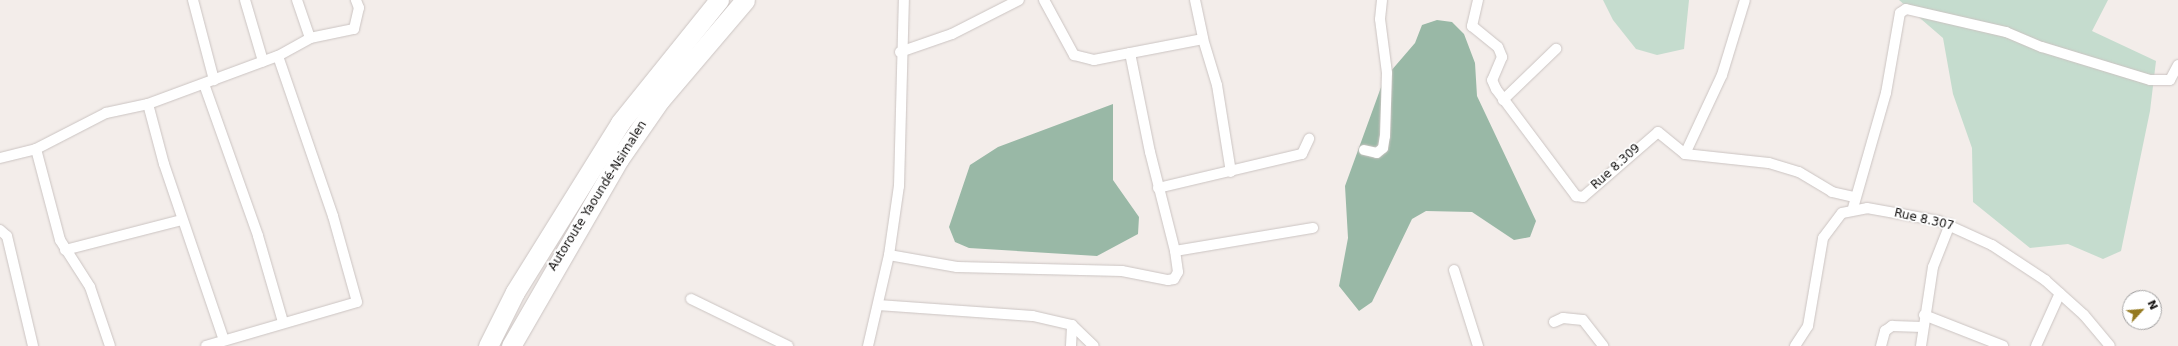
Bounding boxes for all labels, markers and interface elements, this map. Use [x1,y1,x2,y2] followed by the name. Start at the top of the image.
[546,118,650,274] street label: Autoroute Yaoundé-Nsimalen
[1589,141,1643,193] street label: Rue 8.309
[1893,206,1955,234] street label: Rue 8.307
[2122,290,2162,330] north arrow
[2144,298,2160,312] text: N

